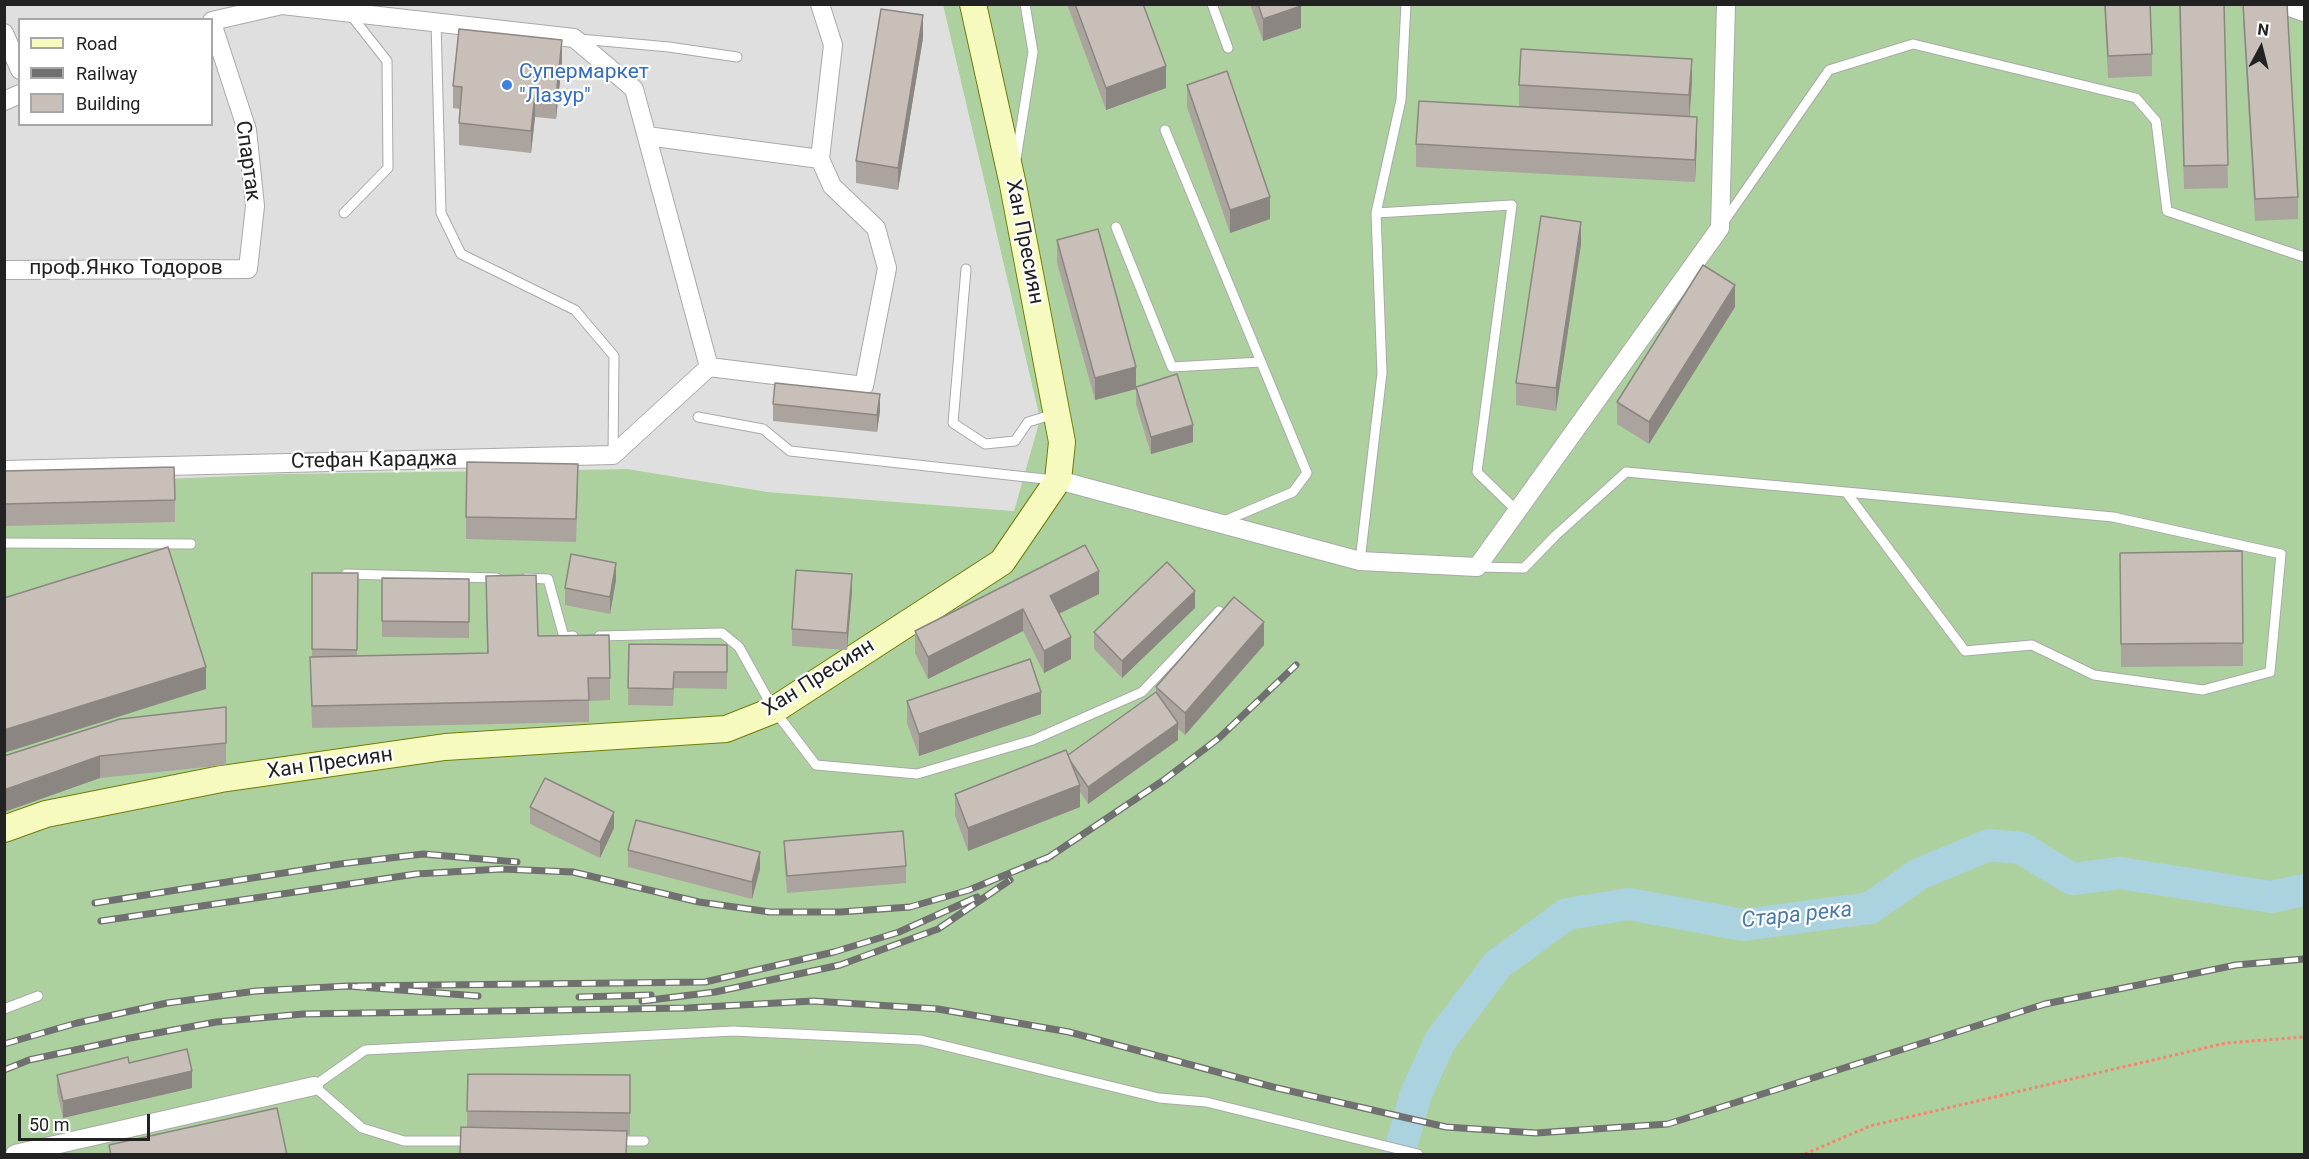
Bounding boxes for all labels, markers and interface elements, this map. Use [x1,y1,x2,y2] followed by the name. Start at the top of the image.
[18,18,213,126] legend
[2231,18,2291,78] north arrow
[2256,20,2270,40] text: N
[76,33,117,54] text: Road
[519,60,649,110] place label: Супермаркет "Лазур"
[76,63,137,84] text: Railway
[500,78,514,92] marker: Супермаркет "Лазур"
[76,93,140,114] text: Building
[229,119,265,203] street label: Спартак
[1000,177,1048,307] street label: Хан Пресиян
[29,256,223,282] street label: проф.Янко Тодоров
[291,447,457,475] street label: Стефан Караджа
[759,634,879,722] street label: Хан Пресиян
[266,743,394,785] street label: Хан Пресиян
[1740,897,1854,935] water label: Стара река
[21,1102,153,1140] scale bar
[29,1114,69,1135] text: 50 m

